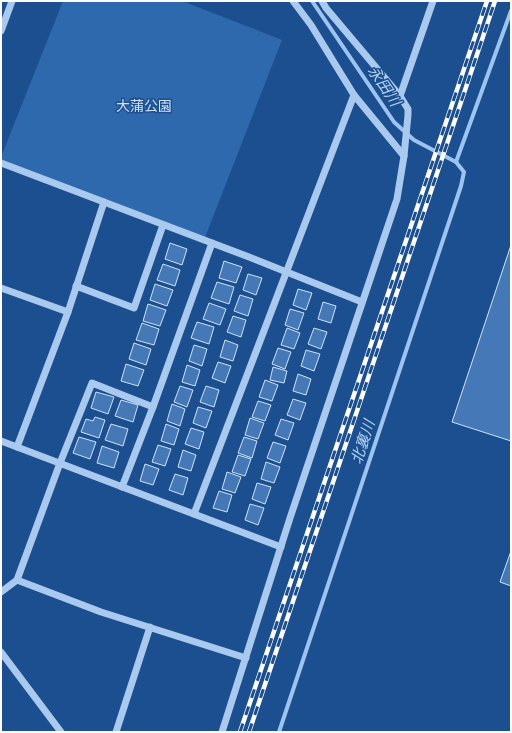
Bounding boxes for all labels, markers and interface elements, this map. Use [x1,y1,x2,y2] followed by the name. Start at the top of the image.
[365,62,405,111] water label: 永田川
[116,98,172,114] park label: 大蒲公園
[347,416,378,466] water label: 北裏川

